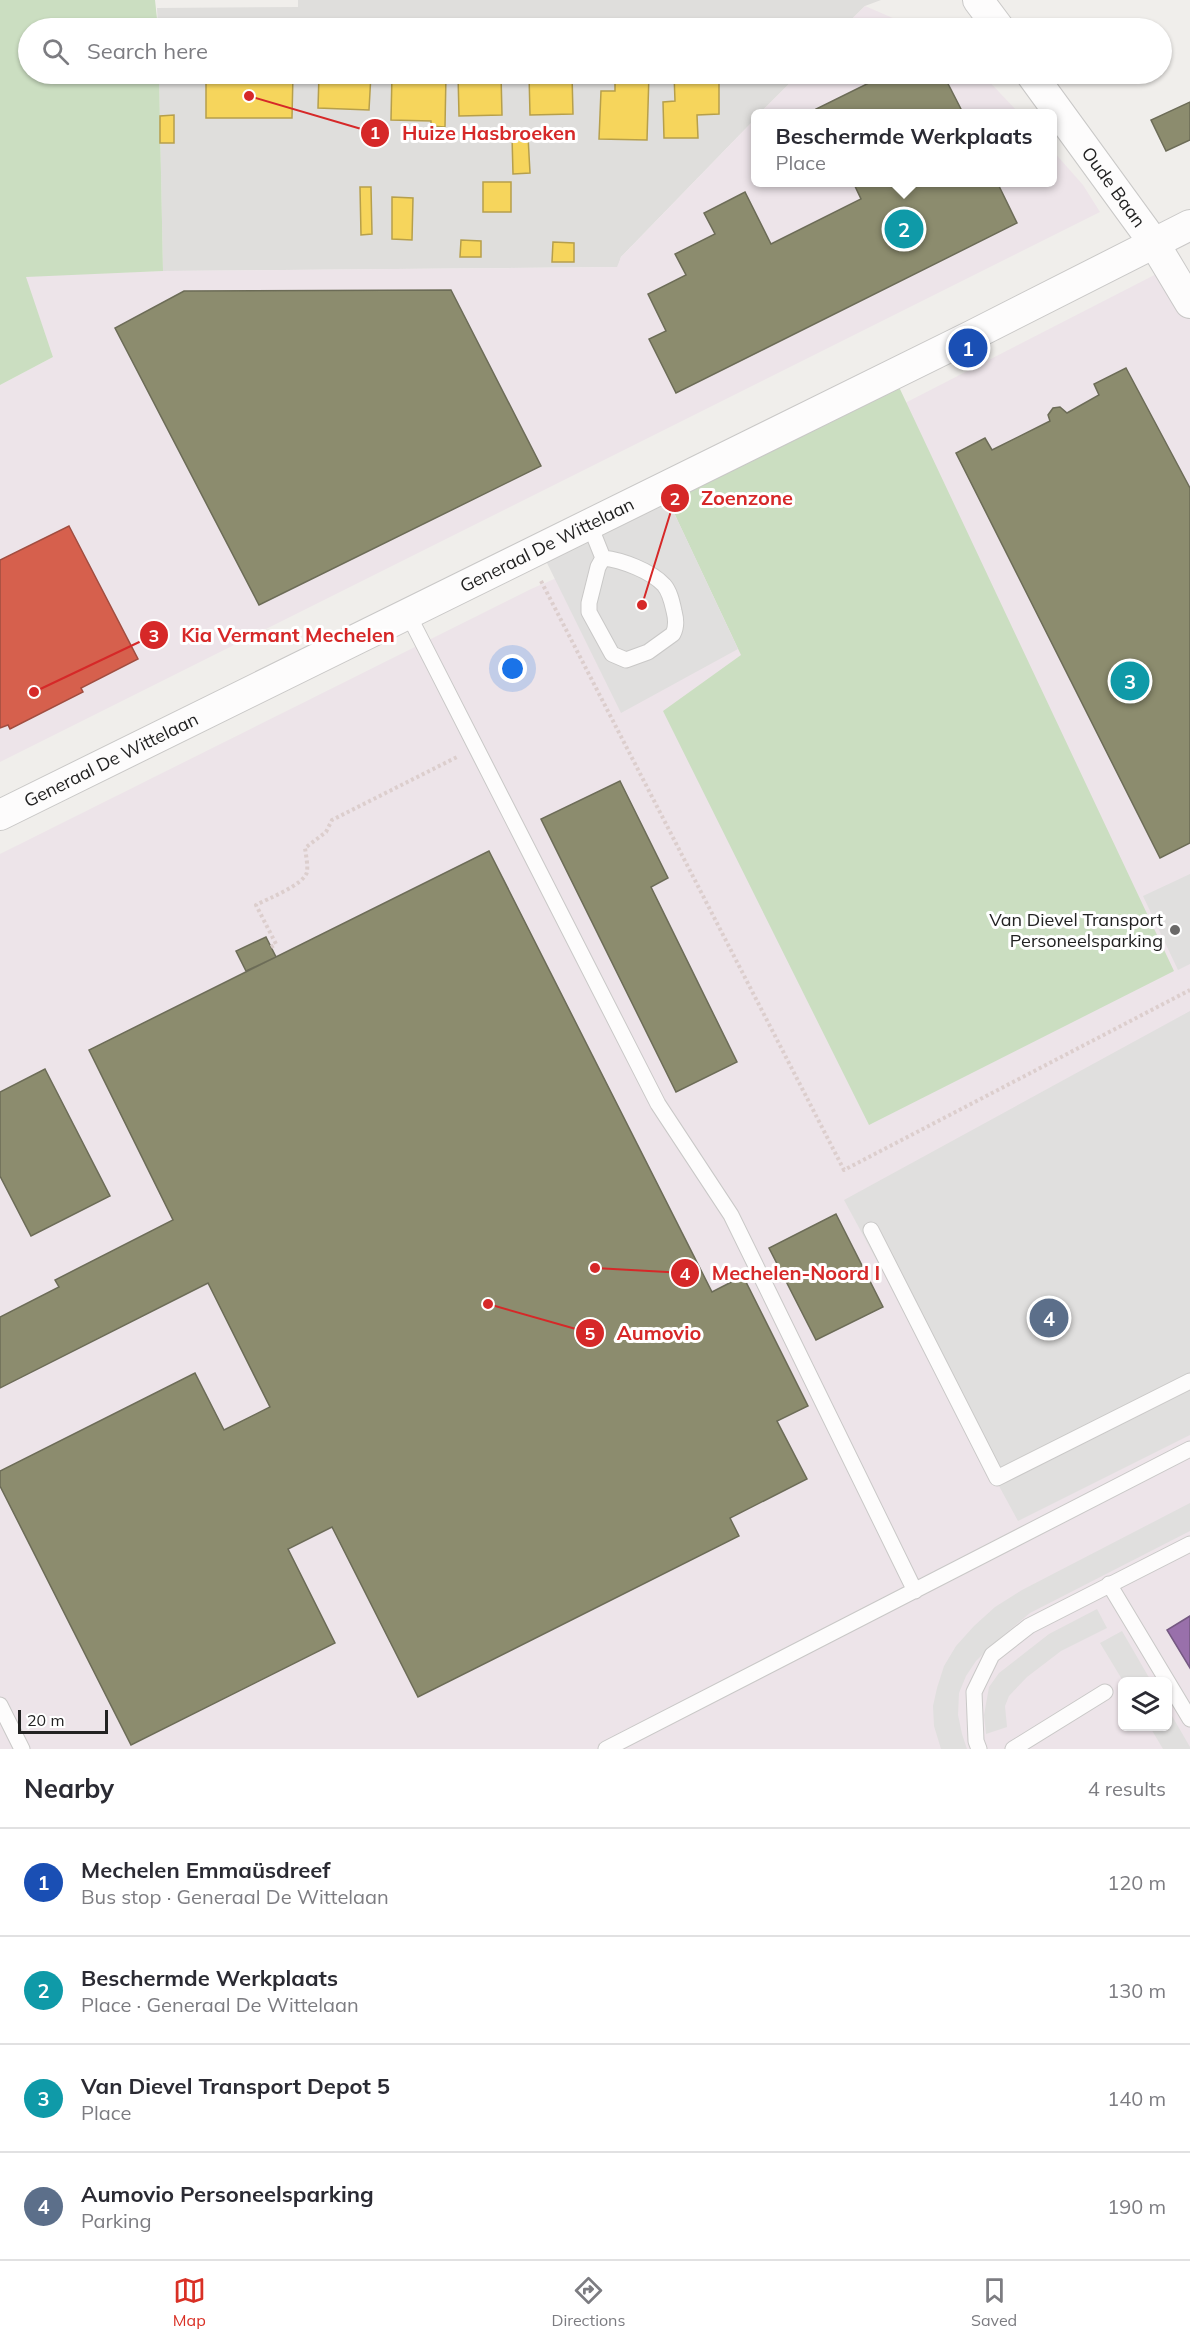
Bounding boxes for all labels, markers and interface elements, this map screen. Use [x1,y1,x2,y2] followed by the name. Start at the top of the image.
[18,18,1172,84] search box
[39,35,72,68] icon: search
[87,37,208,65] text: Search here
[751,109,1057,187] popup
[360,114,588,152] callout: Huize Hasbroeken
[402,120,576,145] text: Huize Hasbroeken
[370,121,380,144] text: 1
[776,122,1032,150] text: Beschermde Werkplaats
[1077,142,1151,232] street label: Oude Baan
[776,150,826,175] text: Place
[884,206,924,252] pin: 2
[948,326,988,370] pin: 1
[660,479,805,517] callout: Zoenzone
[701,485,793,510] text: Zoenzone
[670,487,680,510] text: 2
[456,492,638,597] street label: Generaal De Wittelaan
[139,616,407,654] callout: Kia Vermant Mechelen
[181,622,395,647] text: Kia Vermant Mechelen
[149,624,159,647] text: 3
[498,654,527,683] your location
[1110,658,1150,704] pin: 3
[20,707,202,812] street label: Generaal De Wittelaan
[989,908,1163,952] place label: Van Dievel Transport Personeelsparking
[1168,923,1182,937] marker: Van Dievel Transport Personeelsparking
[670,1254,892,1292] callout: Mechelen-Noord I
[712,1260,880,1285] text: Mechelen-Noord I
[680,1262,691,1285] text: 4
[1030,1296,1068,1340] pin: 4
[575,1314,713,1352] callout: Aumovio
[617,1320,701,1345] text: Aumovio
[585,1322,596,1345] text: 5
[1118,1677,1172,1731] map controls
[1118,1677,1172,1731] button: layers
[18,1707,108,1734] scale bar
[27,1710,64,1730] text: 20 m
[24,1772,114,1805] text: Nearby
[1088,1776,1166,1801] text: 4 results
[81,1856,330,1884] text: Mechelen Emmaüsdreef
[38,1870,50,1895] text: 1
[1107,1870,1166,1895] text: 120 m
[81,1884,389,1909] text: Bus stop · Generaal De Wittelaan
[81,1964,338,1992] text: Beschermde Werkplaats
[38,1978,50,2003] text: 2
[1107,1978,1166,2003] text: 130 m
[81,1992,359,2017] text: Place · Generaal De Wittelaan
[81,2072,390,2100] text: Van Dievel Transport Depot 5
[38,2086,50,2111] text: 3
[1107,2086,1166,2111] text: 140 m
[81,2100,131,2125] text: Place
[81,2180,374,2208] text: Aumovio Personeelsparking
[38,2194,50,2219] text: 4
[1107,2194,1166,2219] text: 190 m
[81,2208,152,2233] text: Parking
[173,2274,206,2330] tab: Map
[551,2274,625,2330] tab: Directions
[971,2274,1017,2330] tab: Saved

